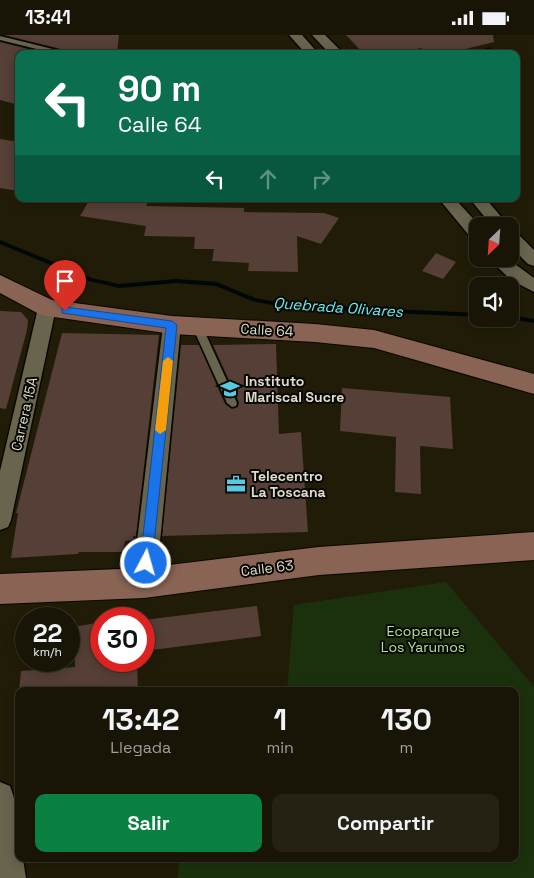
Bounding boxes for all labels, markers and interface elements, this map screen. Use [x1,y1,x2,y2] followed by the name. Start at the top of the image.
[25,5,71,30] text: 13:41
[118,67,201,111] text: 90 m
[35,70,100,135] icon: left
[118,110,201,138] text: Calle 64
[201,165,229,193] icon: left
[254,165,282,193] icon: ahead
[307,165,335,193] icon: right
[469,217,519,267] north arrow
[469,217,519,327] map controls
[44,260,86,311] pin
[51,267,79,295] icon: arrive
[469,277,519,327] button: sound
[273,293,404,321] water label: Quebrada Olivares
[240,320,294,340] street label: Calle 64
[245,372,344,406] place label: Instituto Mariscal Sucre
[7,375,41,453] street label: Carrera 15A
[219,378,241,400] school or university icon: Instituto Mariscal Sucre
[251,467,326,501] place label: Telecentro La Toscana
[225,473,247,495] office icon: Telecentro La Toscana
[119,536,171,588] position arrow
[240,556,294,580] street label: Calle 63
[90,607,155,672] speed limit sign: 30
[33,617,62,649] text: 22
[381,622,465,656] park label: Ecoparque Los Yarumos
[33,644,62,660] text: km/h
[102,700,180,739] text: 13:42
[273,700,287,739] text: 1
[381,700,432,739] text: 130
[110,737,171,758] text: Llegada
[266,737,294,758] text: min
[400,737,413,758] text: m
[35,794,262,852] button: Salir
[272,794,499,852] button: Compartir

